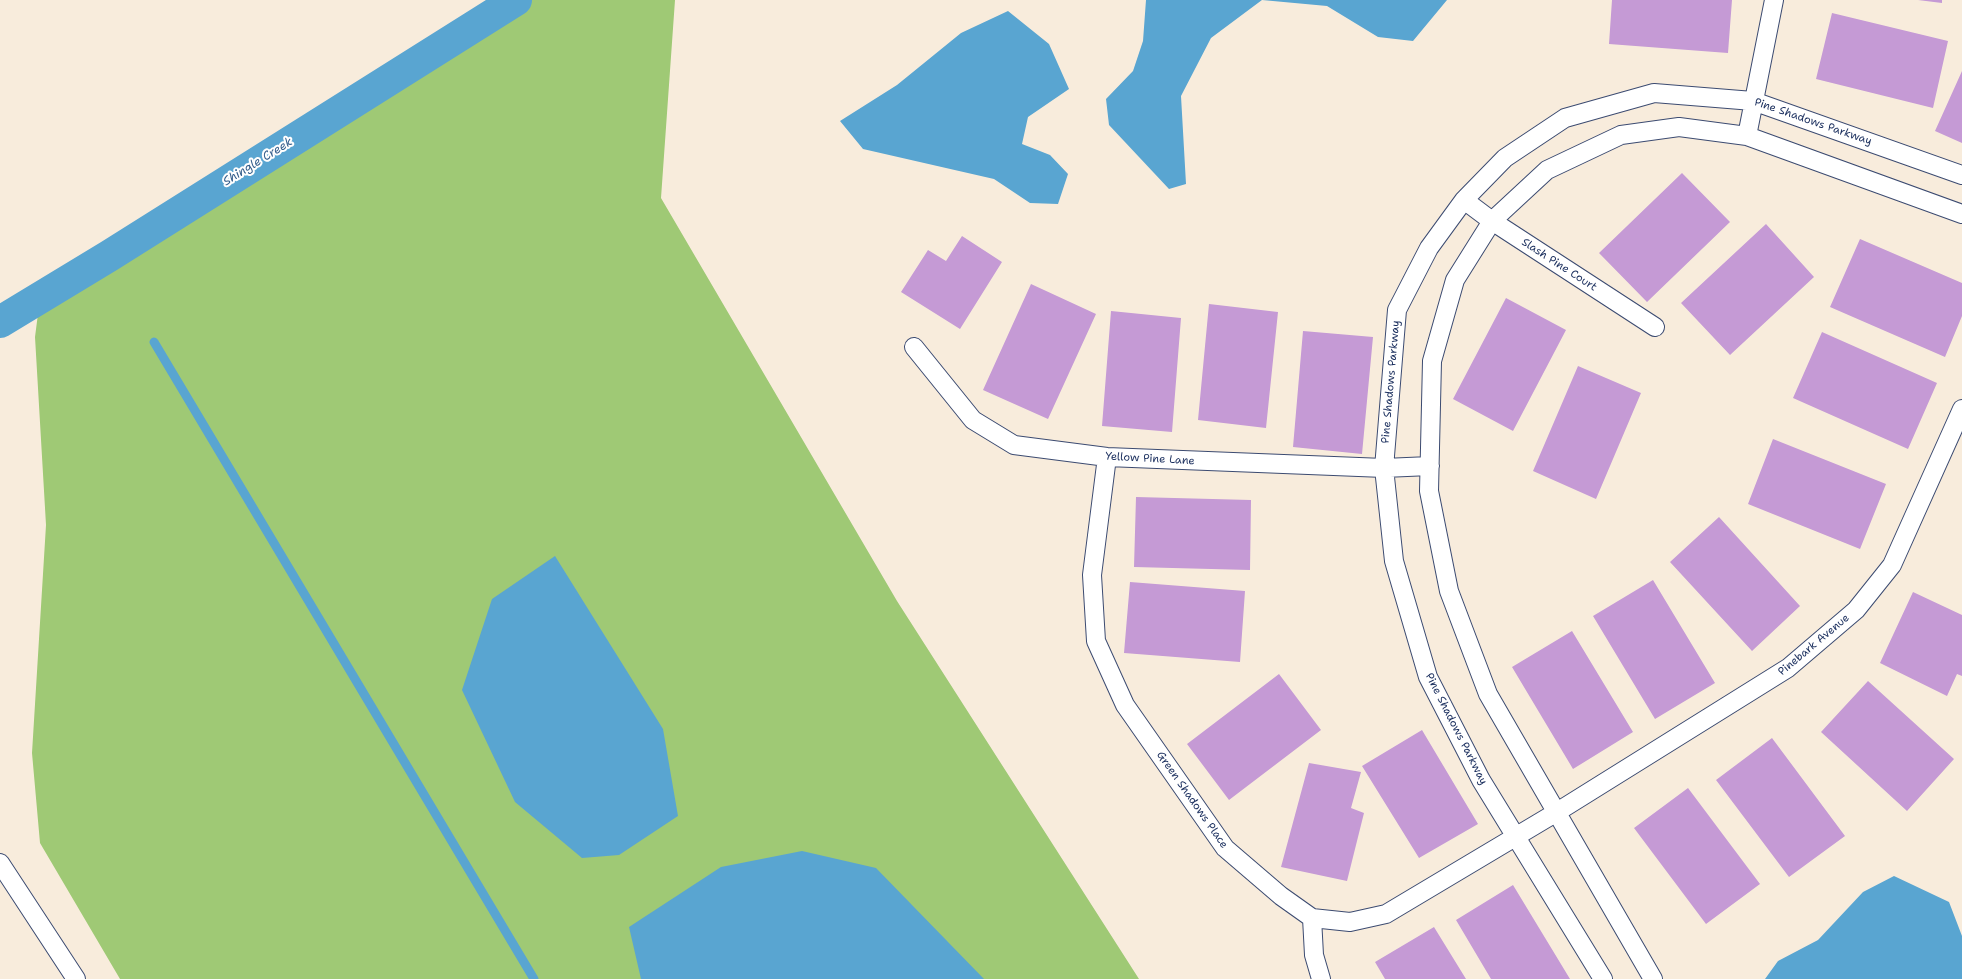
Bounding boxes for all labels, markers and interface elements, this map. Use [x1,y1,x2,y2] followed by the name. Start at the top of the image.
[1753,96,1873,148] street label: Pine Shadows Parkway
[221,135,295,189] water label: Shingle Creek
[1519,236,1599,294] street label: Slash Pine Court
[1379,320,1403,444] street label: Pine Shadows Parkway
[1105,450,1195,468] street label: Yellow Pine Lane
[1776,611,1852,679] street label: Pinebark Avenue
[1422,671,1490,787] street label: Pine Shadows Parkway
[1154,749,1230,851] street label: Green Shadows Place

